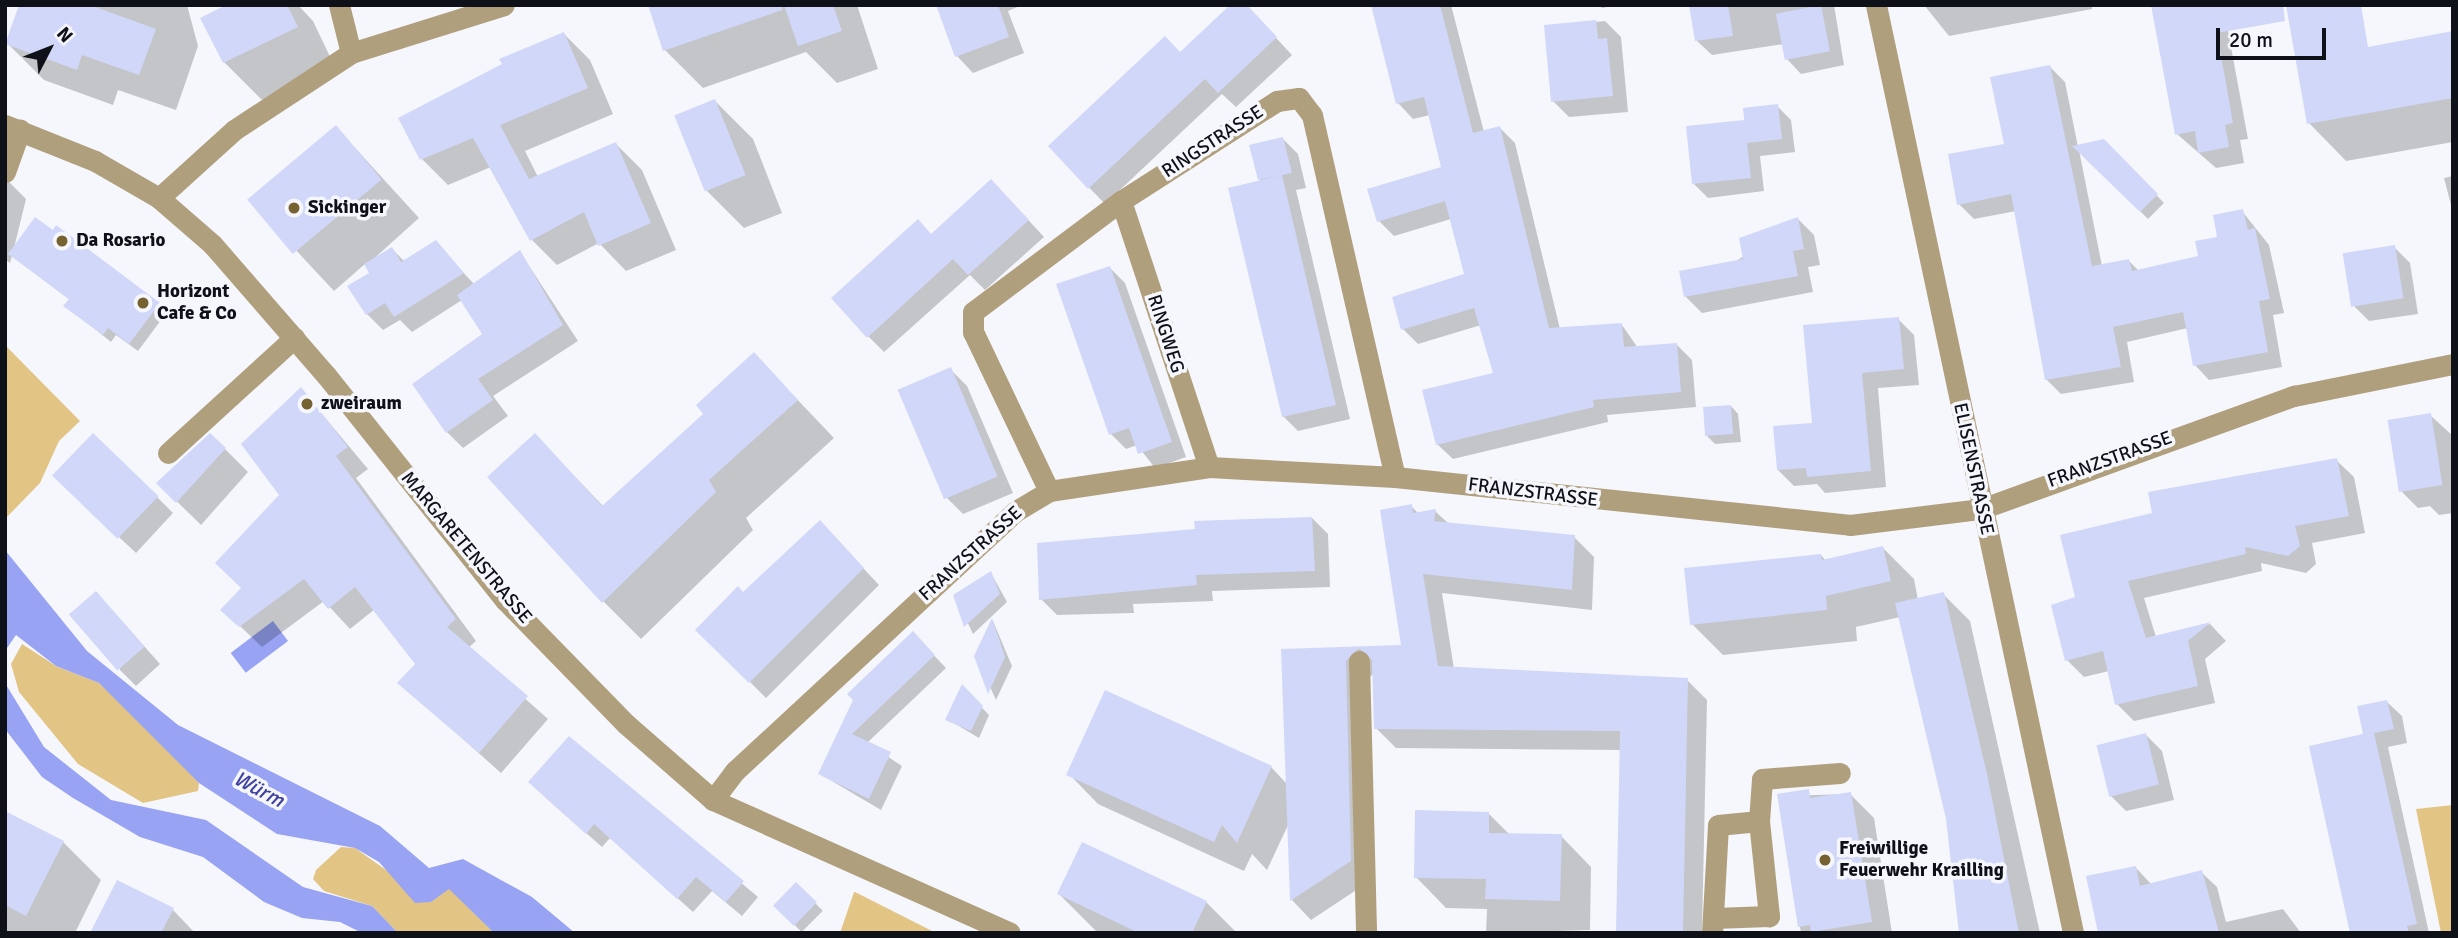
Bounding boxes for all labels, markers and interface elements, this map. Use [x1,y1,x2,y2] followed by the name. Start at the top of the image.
[14,14,84,84] north arrow
[2220,14,2330,58] scale bar
[51,22,78,48] text: N
[2229,27,2273,53] text: 20 m
[1158,101,1268,183] street label: RINGSTRASSE
[308,197,386,219] place label: Sickinger
[286,200,302,216] marker: Sickinger
[76,230,165,252] place label: Da Rosario
[54,233,70,249] marker: Da Rosario
[157,281,237,325] place label: Horizont Cafe & Co
[1142,292,1188,376] street label: RINGWEG
[135,295,151,311] marker: Horizont Cafe & Co
[321,393,402,415] place label: zweiraum
[299,396,315,412] marker: zweiraum
[1948,401,1998,537] street label: ELISENSTRASSE
[2045,427,2175,493] street label: FRANZSTRASSE
[396,467,536,629] street label: MARGARETENSTRASSE
[1467,474,1599,512] street label: FRANZSTRASSE
[915,502,1027,606] street label: FRANZSTRASSE
[230,765,288,813] water label: Würm
[1839,838,2004,882] place label: Freiwillige Feuerwehr Krailling
[1817,852,1833,868] marker: Freiwillige Feuerwehr Krailling

